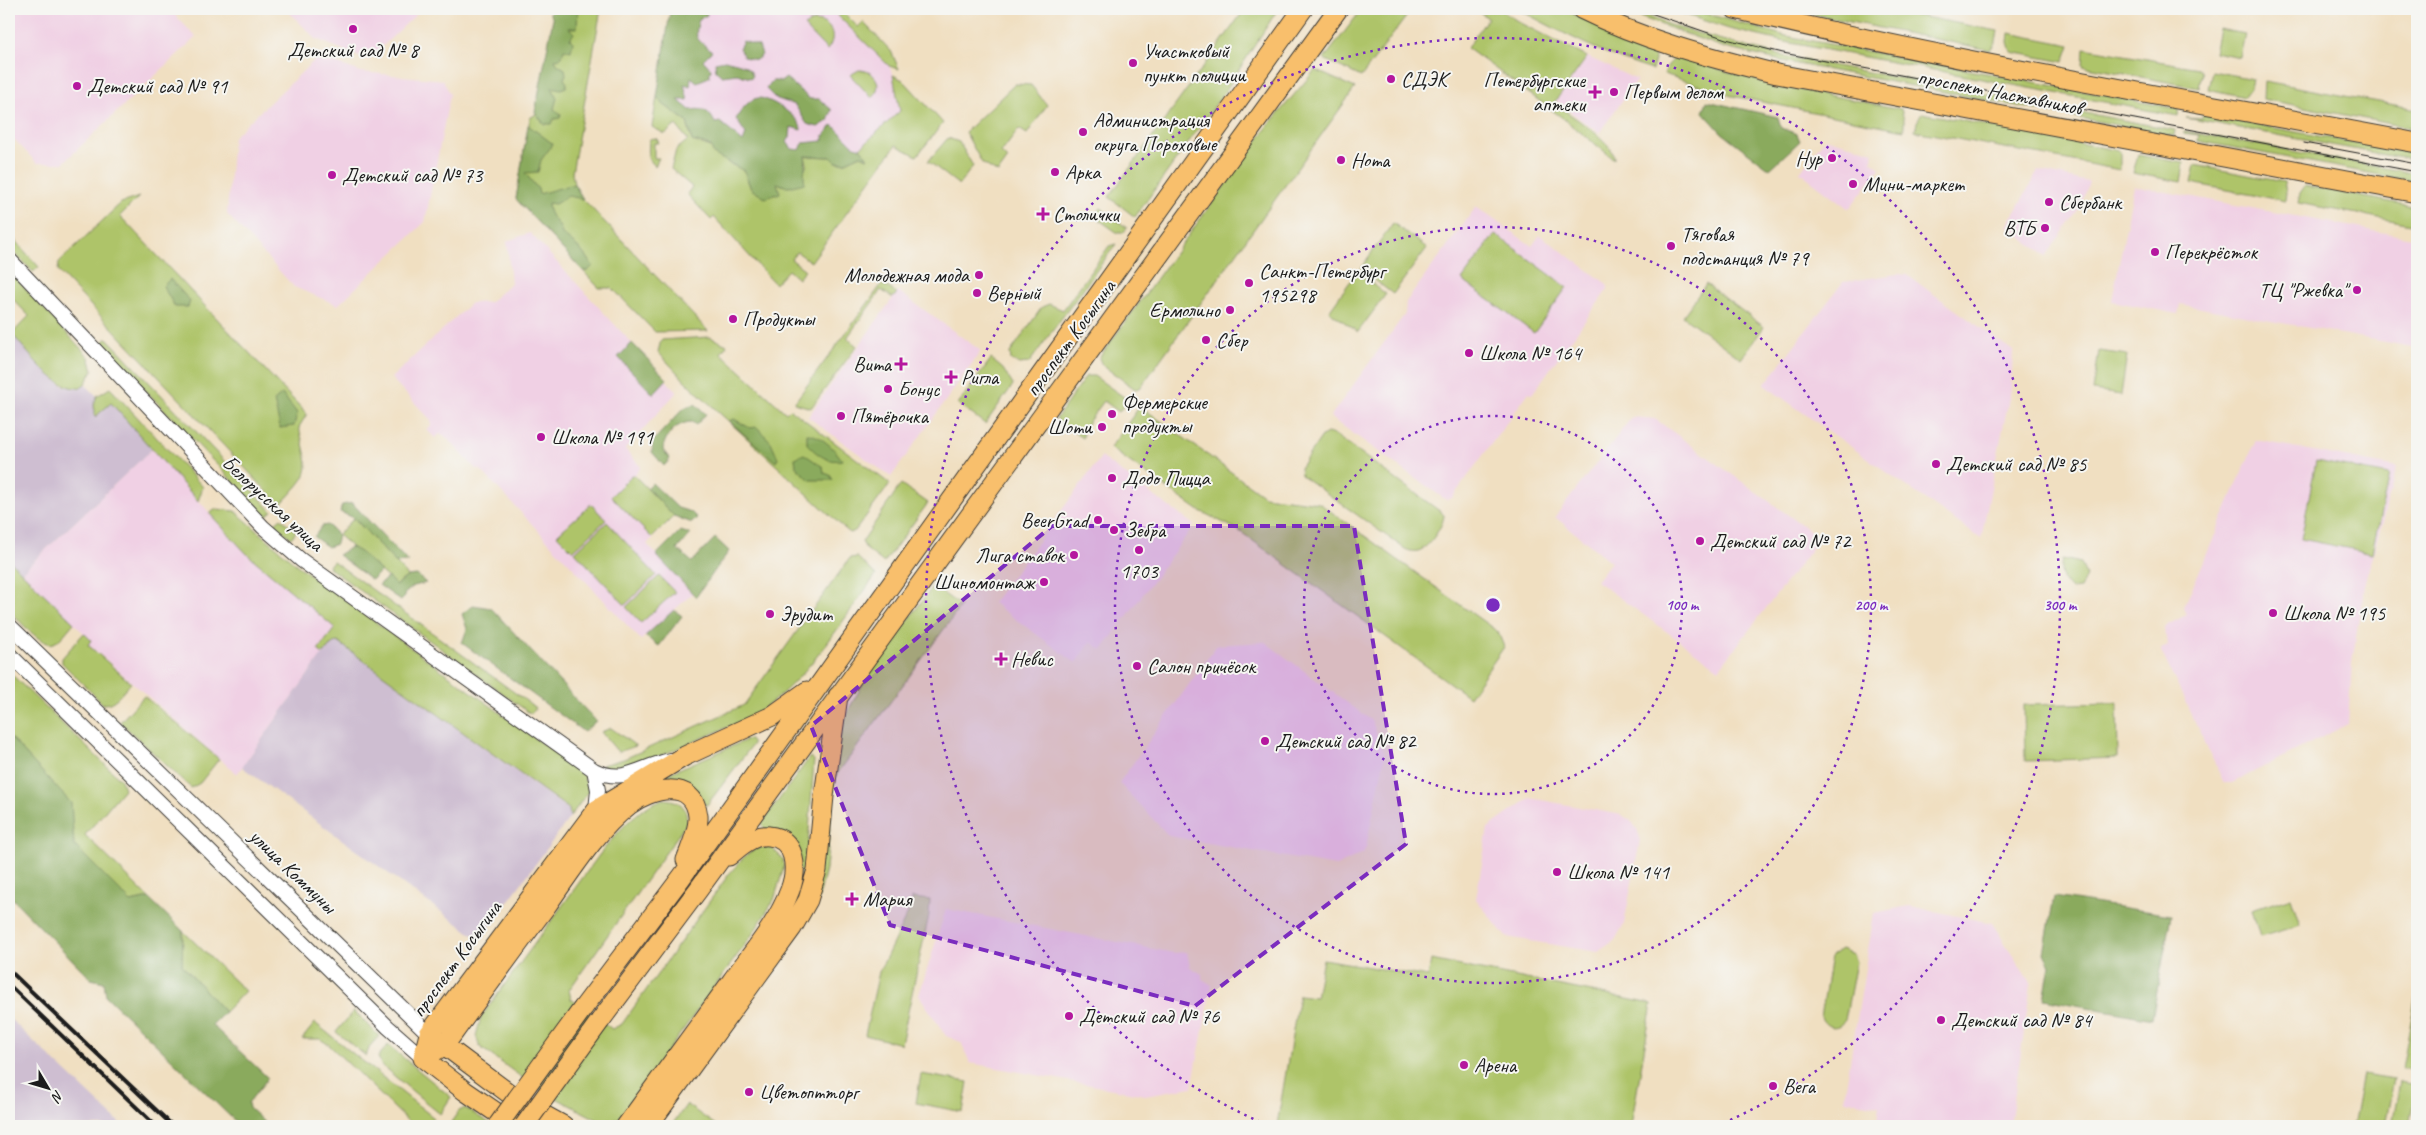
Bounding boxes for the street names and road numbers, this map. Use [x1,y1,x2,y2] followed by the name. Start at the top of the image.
[1916,63,2089,122] street label: проспект Наставников
[1019,273,1122,401] street label: проспект Косыгина
[217,449,330,558] street label: Белорусская улица
[243,822,343,920] street label: улица Коммуны
[405,894,508,1022] street label: проспект Косыгина

